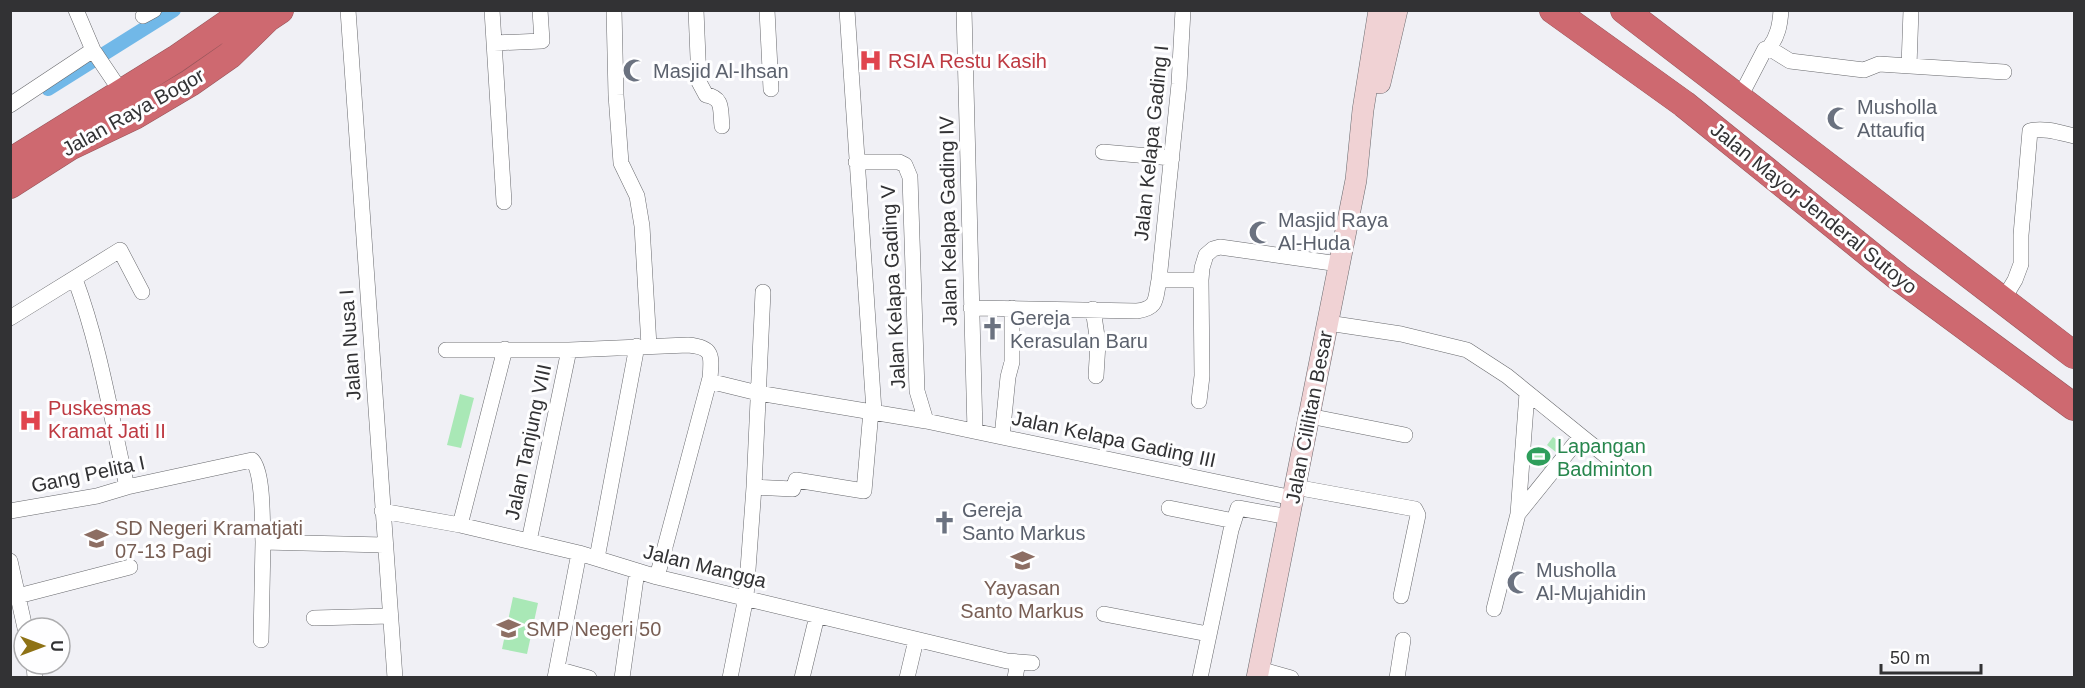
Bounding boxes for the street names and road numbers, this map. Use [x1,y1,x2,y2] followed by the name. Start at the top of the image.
[1130,44,1172,242] street label: Jalan Kelapa Gading I
[58,64,208,160] street label: Jalan Raya Bogor
[935,115,961,326] street label: Jalan Kelapa Gading IV
[1706,118,1922,298] street label: Jalan Mayor Jenderal Sutoyo
[877,184,909,390] street label: Jalan Kelapa Gading V
[335,289,365,401] street label: Jalan Nusa I
[1281,328,1337,505] street label: Jalan Cililitan Besar
[501,362,555,522] street label: Jalan Tanjung VIII
[1010,407,1218,471] street label: Jalan Kelapa Gading III
[29,451,147,497] street label: Gang Pelita I
[641,540,769,592] street label: Jalan Mangga

